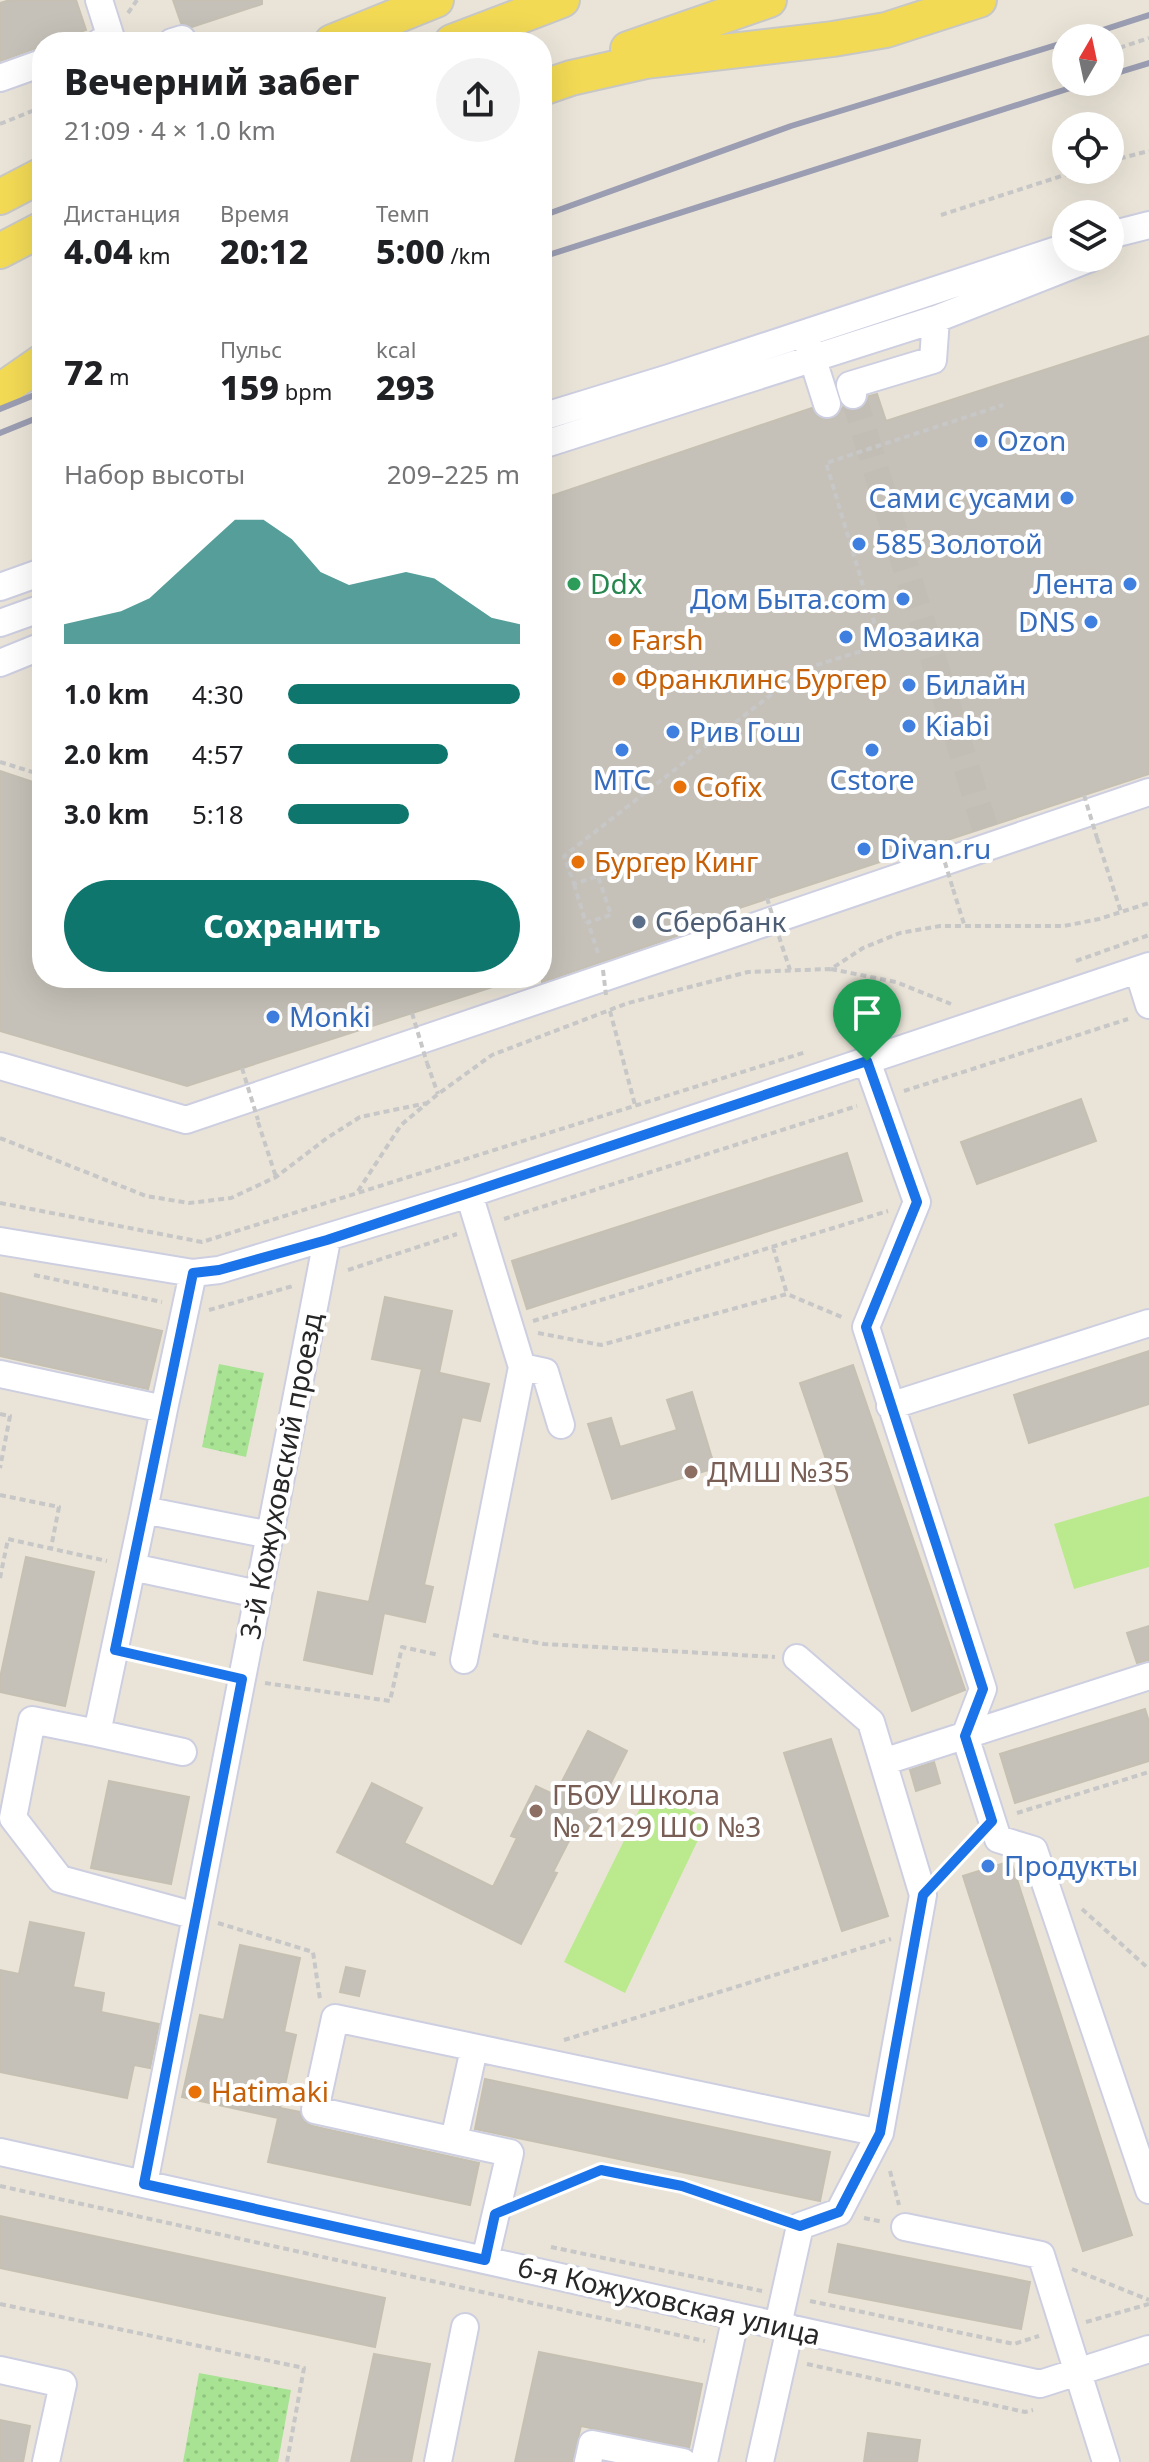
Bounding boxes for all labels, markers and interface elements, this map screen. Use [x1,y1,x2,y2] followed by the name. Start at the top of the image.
[1052,24,1124,96] north arrow
[1052,24,1124,272] map controls
[64,57,359,106] text: Вечерний забег
[436,58,520,142] button: share
[64,112,276,148] text: 21:09 · 4 × 1.0 km
[1052,112,1124,184] button: locate
[64,198,180,228] text: Дистанция
[220,198,289,228] text: Время
[376,198,430,228] text: Темп
[1052,200,1124,272] button: layers
[64,228,133,274] text: 4.04
[220,228,308,274] text: 20:12
[376,228,445,274] text: 5:00
[133,240,171,270] text: km
[445,240,491,270] text: /km
[220,334,282,364] text: Пульс
[376,334,416,364] text: kcal
[64,349,103,395] text: 72
[103,361,130,391] text: m
[220,364,279,410] text: 159
[376,364,435,410] text: 293
[279,376,332,406] text: bpm
[997,421,1066,459] place label: Ozon
[972,432,990,450] marker: Ozon
[64,456,245,492] text: Набор высоты
[387,456,520,492] text: 209–225 m
[869,478,1051,516] place label: Сами с усами
[1058,489,1076,507] marker: Сами с усами
[875,524,1043,562] place label: 585 Золотой
[850,535,868,553] marker: 585 Золотой
[590,564,643,602] place label: Ddx
[1033,564,1114,602] place label: Лента
[565,575,583,593] marker: Ddx
[1121,575,1139,593] marker: Лента
[690,579,887,617] place label: Дом Быта.com
[894,590,912,608] marker: Дом Быта.com
[1018,602,1075,640] place label: DNS
[1082,613,1100,631] marker: DNS
[862,617,981,655] place label: Мозаика
[631,620,704,658] place label: Farsh
[837,628,855,646] marker: Мозаика
[606,631,624,649] marker: Farsh
[635,659,887,697] place label: Франклинс Бургер
[925,665,1026,703] place label: Билайн
[610,670,628,688] marker: Франклинс Бургер
[64,676,149,712] text: 1.0 km
[192,676,244,712] text: 4:30
[900,676,918,694] marker: Билайн
[925,706,990,744] place label: Kiabi
[689,712,801,750] place label: Рив Гош
[900,717,918,735] marker: Kiabi
[664,723,682,741] marker: Рив Гош
[64,736,149,772] text: 2.0 km
[192,736,244,772] text: 4:57
[613,741,631,759] marker: МТС
[863,741,881,759] marker: Cstore
[593,760,651,798] place label: МТС
[830,760,914,798] place label: Cstore
[696,767,762,805] place label: Cofix
[671,778,689,796] marker: Cofix
[64,796,149,832] text: 3.0 km
[192,796,244,832] text: 5:18
[880,829,991,867] place label: Divan.ru
[855,840,873,858] marker: Divan.ru
[594,842,758,880] place label: Бургер Кинг
[569,853,587,871] marker: Бургер Кинг
[64,880,520,972] button: Сохранить
[655,902,787,940] place label: Сбербанк
[630,913,648,931] marker: Сбербанк
[833,979,901,1061] pin
[845,991,889,1035] icon: arrive
[289,997,371,1035] place label: Monki
[264,1008,282,1026] marker: Monki
[230,1309,330,1642] street label: 3-й Кожуховский проезд
[707,1452,850,1490] place label: ДМШ №35
[682,1463,700,1481] marker: ДМШ №35
[552,1775,761,1845] place label: ГБОУ Школа № 2129 ШО №3
[527,1802,545,1820] marker: ГБОУ Школа № 2129 ШО №3
[1004,1846,1138,1884] place label: Продукты
[979,1857,997,1875] marker: Продукты
[211,2072,329,2110] place label: Hatimaki
[186,2083,204,2101] marker: Hatimaki
[514,2247,824,2353] street label: 6-я Кожуховская улица

